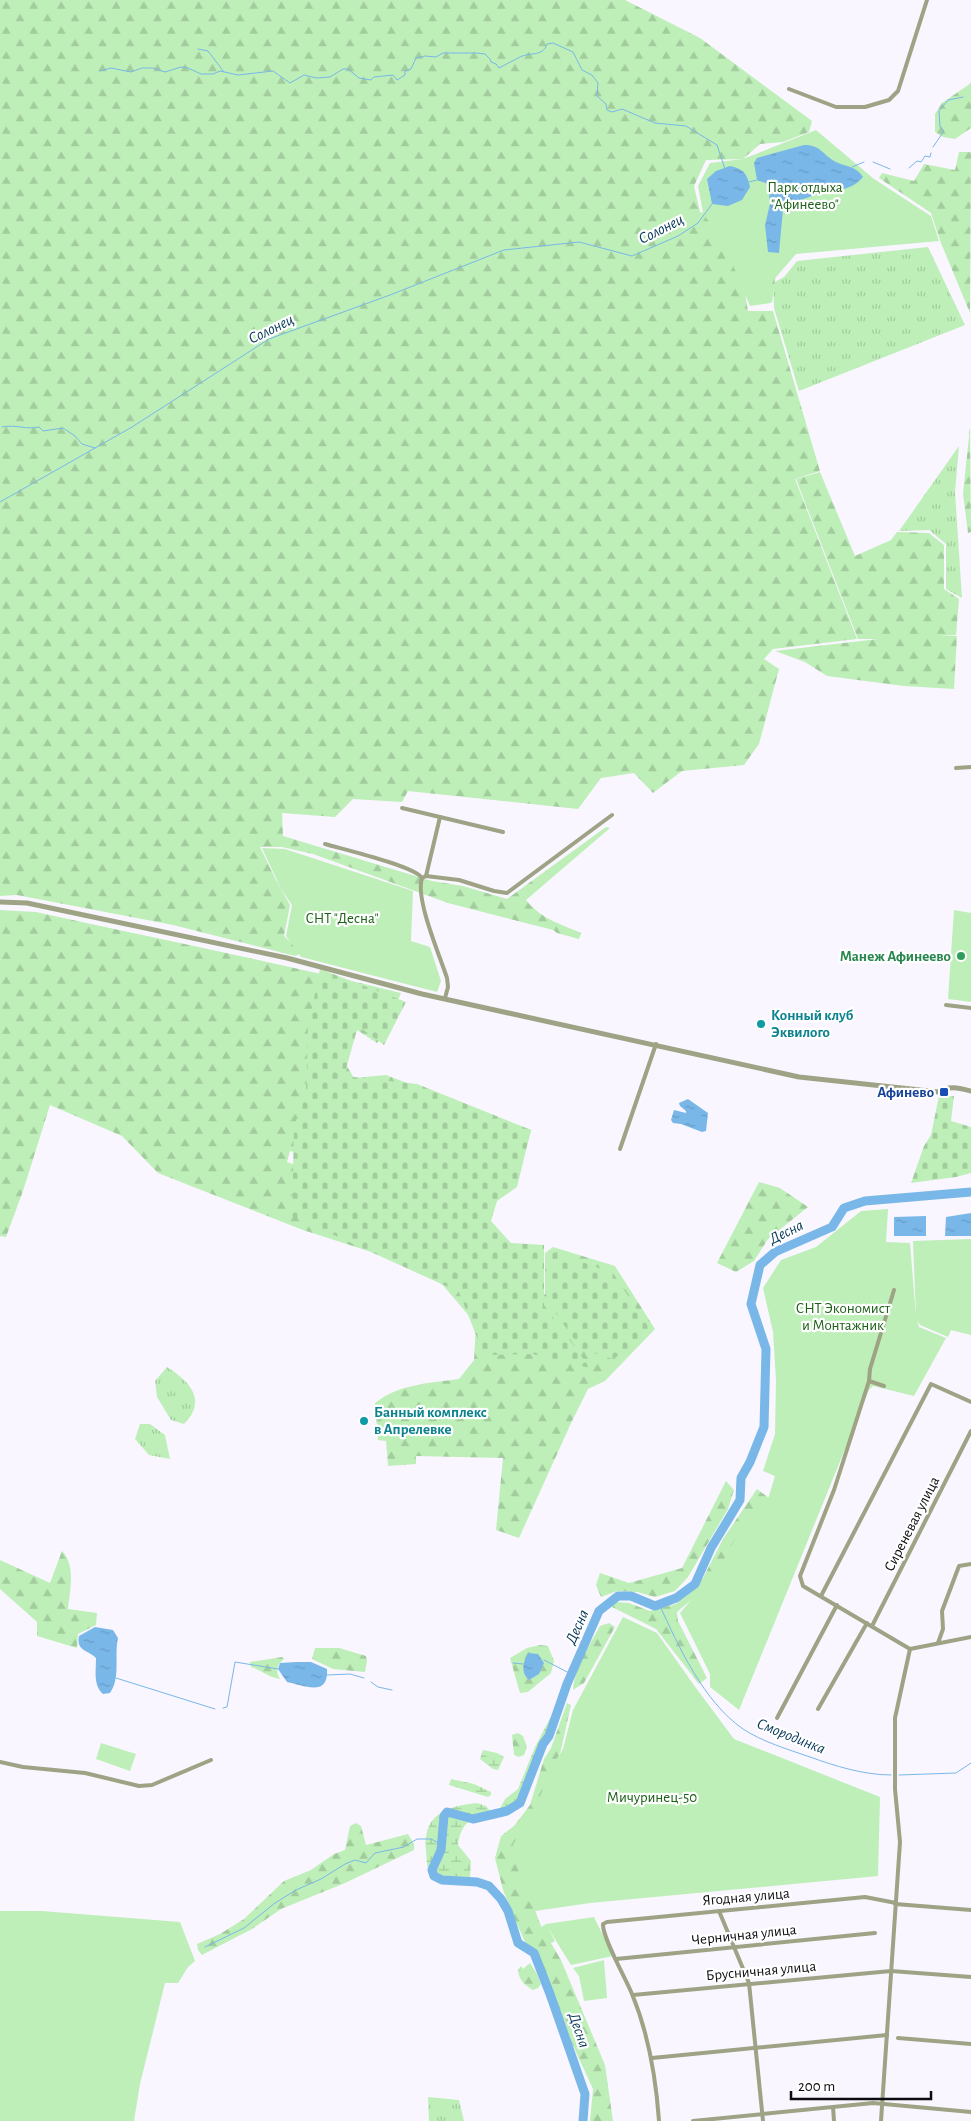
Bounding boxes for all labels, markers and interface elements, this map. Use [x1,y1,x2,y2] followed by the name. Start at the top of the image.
[767,180,843,212] park label: Парк отдыха "Афинеево"
[636,211,686,247] water label: Солонец
[246,311,296,347] water label: Солонец
[305,911,379,926] park label: СНТ "Десна"
[840,949,951,964] place label: Манеж Афинеево
[955,950,967,962] marker: Манеж Афинеево
[771,1008,854,1040] place label: Конный клуб Эквилого
[755,1018,767,1030] marker: Конный клуб Эквилого
[877,1085,934,1100] place label: Афинево
[938,1086,950,1098] marker: Афинево
[765,1217,806,1248] water label: Десна
[796,1301,891,1333] park label: СНТ Экономист и Монтажник
[374,1405,487,1437] place label: Банный комплекс в Апрелевке
[358,1415,370,1427] marker: Банный комплекс в Апрелевке
[882,1474,942,1574] street label: Сиреневая улица
[562,1607,592,1648] water label: Десна
[754,1715,827,1758] water label: Смородинка
[607,1790,697,1805] park label: Мичуринец-50
[702,1886,790,1908] street label: Ягодная улица
[691,1922,797,1948] street label: Черничная улица
[705,1959,817,1983] street label: Брусничная улица
[565,2009,592,2050] water label: Десна
[791,2068,931,2100] scale bar
[798,2079,835,2094] text: 200 m

